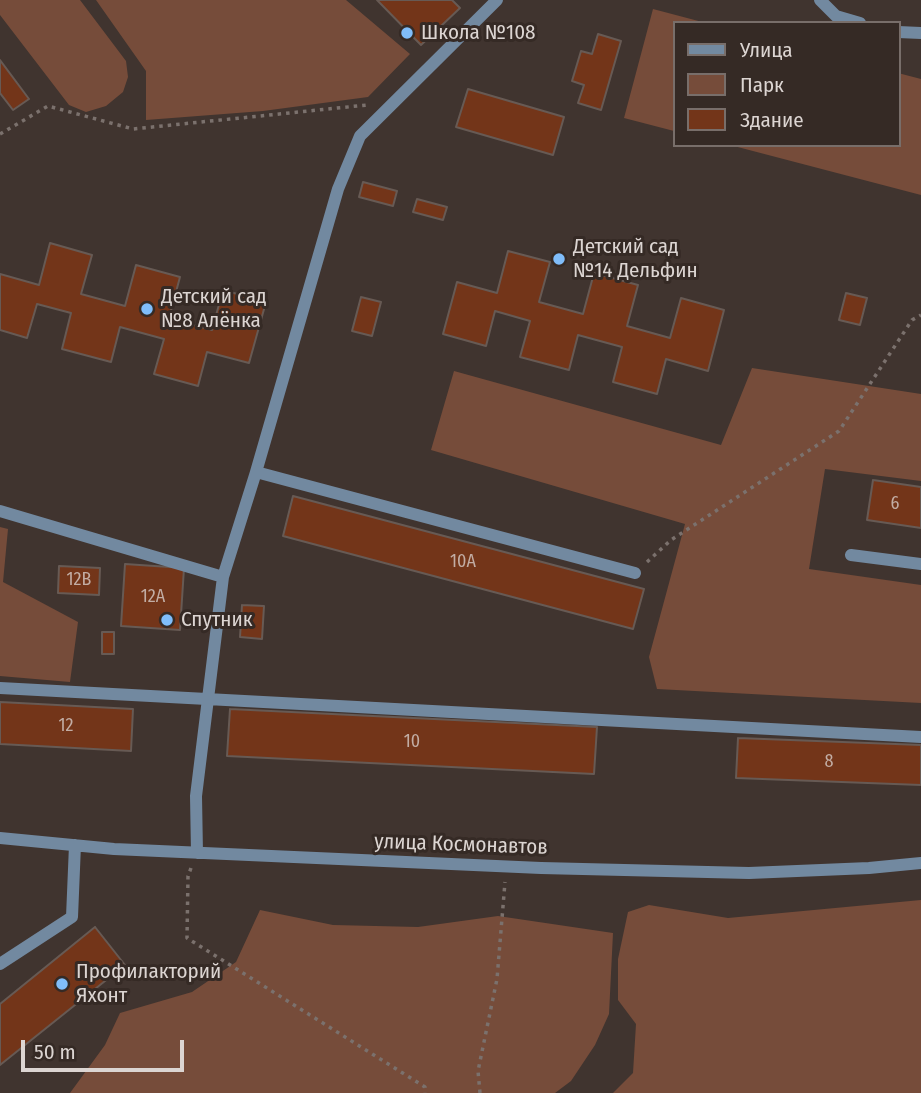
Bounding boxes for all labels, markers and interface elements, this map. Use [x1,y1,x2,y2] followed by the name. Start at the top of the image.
[421,20,536,46] place label: Школа №108
[673,21,900,147] legend
[399,25,415,41] marker: Школа №108
[740,37,793,63] text: Улица
[740,72,784,98] text: Парк
[740,107,804,133] text: Здание
[573,234,698,284] place label: Детский сад №14 Дельфин
[551,251,567,267] marker: Детский сад №14 Дельфин
[161,284,267,334] place label: Детский сад №8 Алёнка
[139,301,155,317] marker: Детский сад №8 Алёнка
[891,493,899,515] house number: 6
[450,551,476,573] house number: 10А
[67,569,91,591] house number: 12В
[141,586,165,608] house number: 12А
[181,607,253,633] place label: Спутник
[159,612,175,628] marker: Спутник
[59,715,73,737] house number: 12
[404,731,420,753] house number: 10
[825,751,833,773] house number: 8
[374,829,548,861] street label: улица Космонавтов
[76,959,221,1009] place label: Профилакторий Яхонт
[54,976,70,992] marker: Профилакторий Яхонт
[24,1026,187,1070] scale bar
[34,1039,76,1065] text: 50 m

